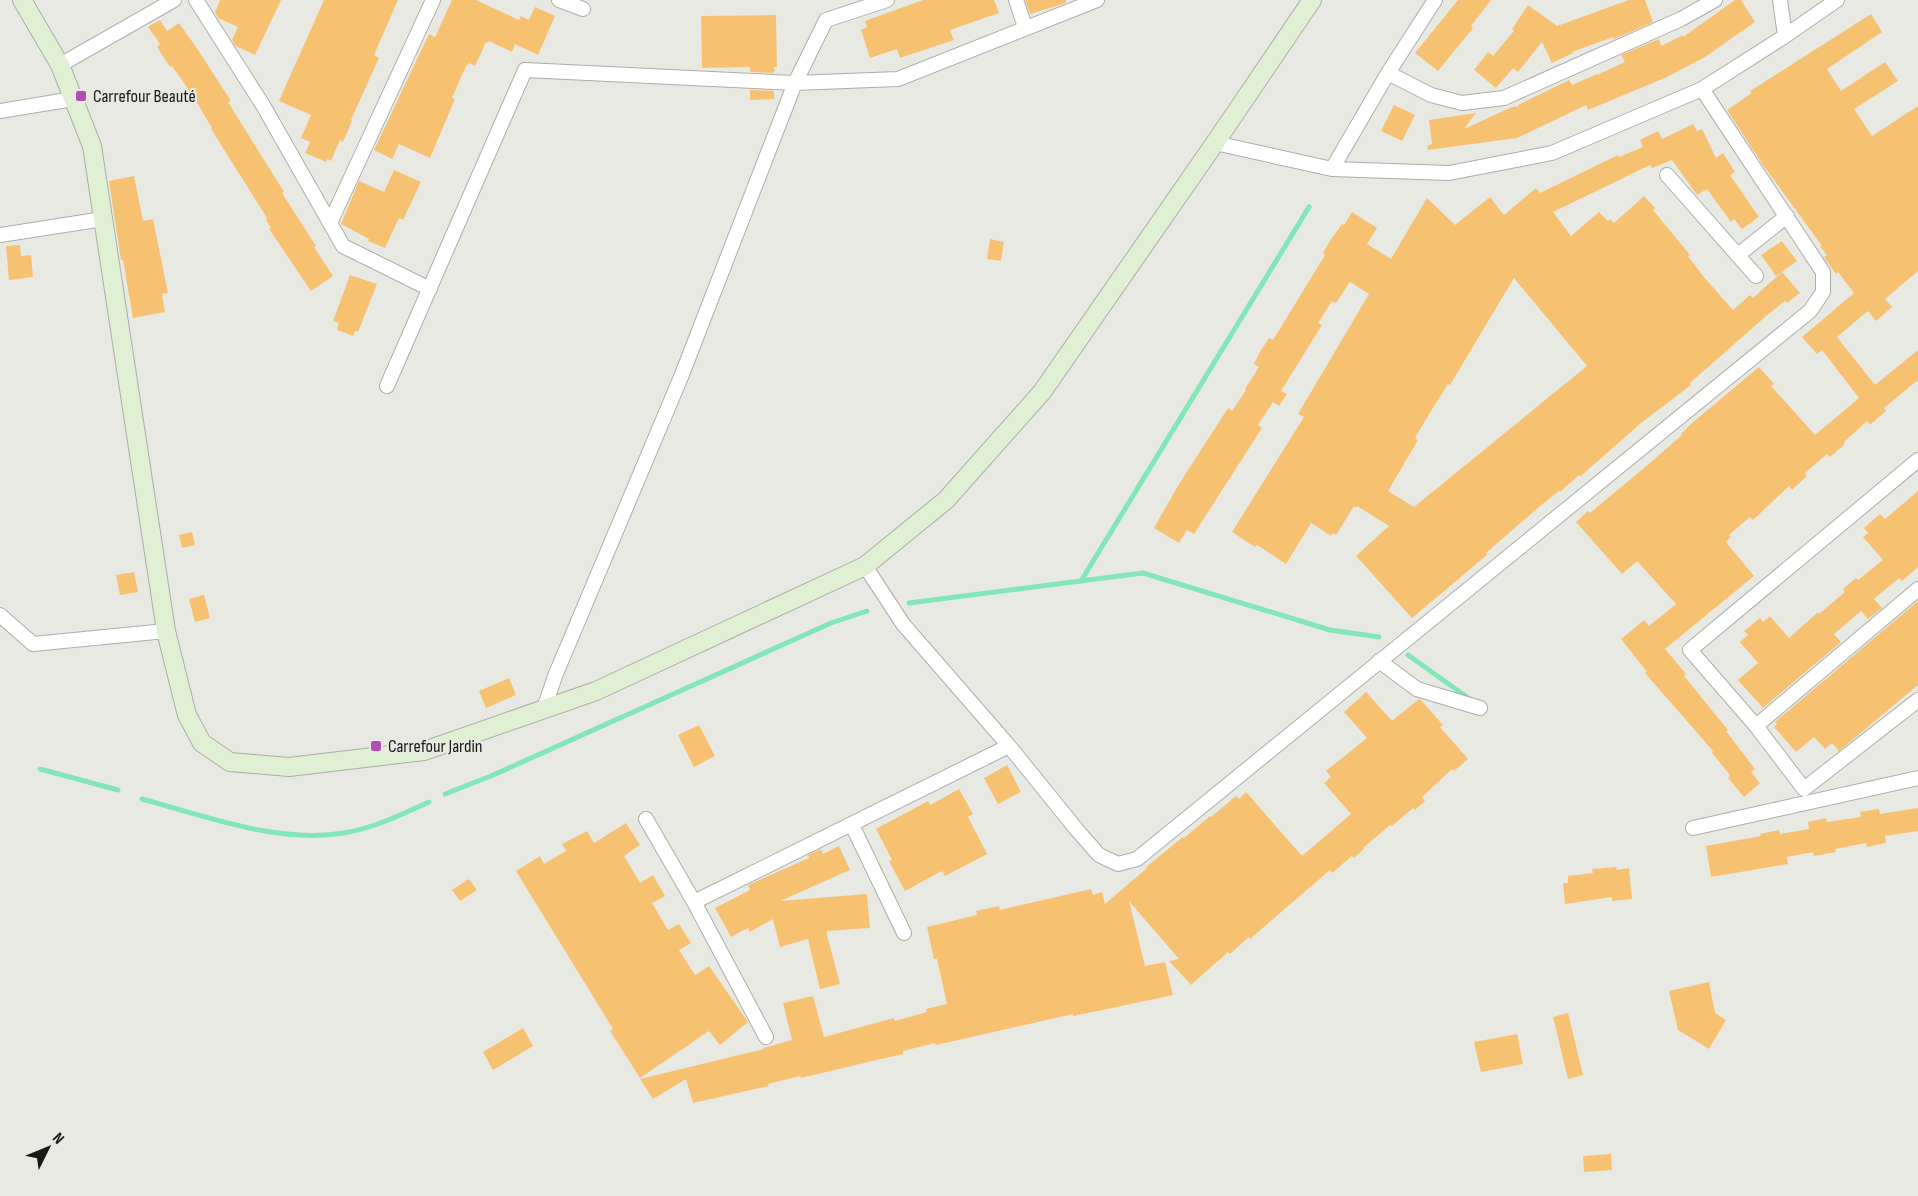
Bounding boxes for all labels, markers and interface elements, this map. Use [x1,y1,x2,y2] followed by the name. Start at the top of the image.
[93,86,196,107] place label: Carrefour Beauté
[74,89,88,103] marker: Carrefour Beauté
[388,736,483,757] place label: Carrefour Jardin
[369,739,383,753] marker: Carrefour Jardin
[18,1118,78,1178] north arrow
[48,1129,68,1148] text: N

